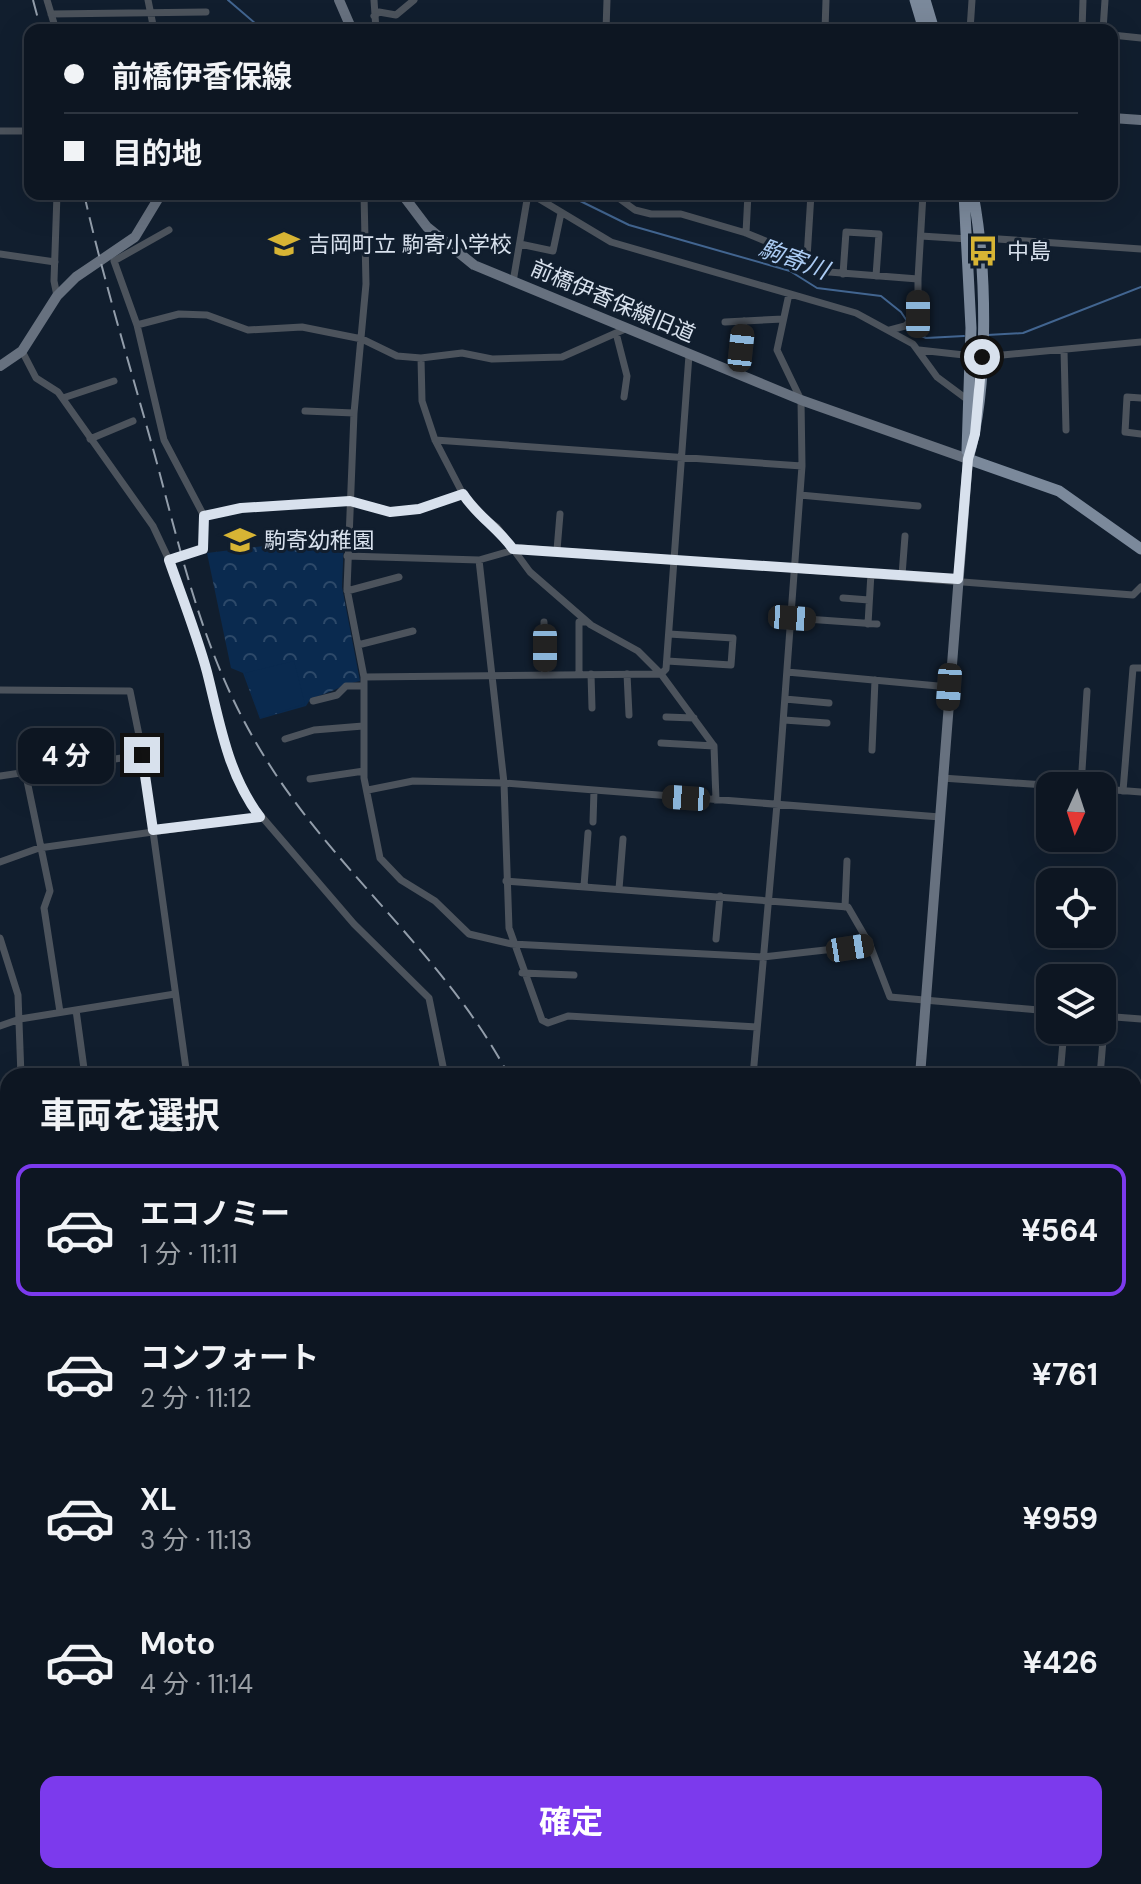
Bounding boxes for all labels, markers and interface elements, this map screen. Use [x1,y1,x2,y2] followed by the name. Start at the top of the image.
[112,57,292,96] text: 前橋伊香保線
[112,134,202,173] text: 目的地
[267,227,301,261] school or university icon: 吉岡町立 駒寄小学校
[308,230,512,259] place label: 吉岡町立 駒寄小学校
[755,232,836,287] water label: 駒寄川
[966,234,1000,268] bus stop icon: 中島
[1007,237,1051,266] place label: 中島
[526,253,700,349] street label: 前橋伊香保線旧道
[906,290,930,338] car
[727,323,755,373] car
[964,339,1000,375] route start
[223,523,257,557] school or university icon: 駒寄幼稚園
[264,526,374,555] place label: 駒寄幼稚園
[767,604,817,632] car
[533,624,557,672] car
[935,662,963,712] car
[18,727,114,783] callout: 4 分
[124,737,160,773] route end
[41,739,91,773] text: 4 分
[1036,772,1116,852] north arrow
[1036,772,1116,1044] map controls
[661,784,711,812] car
[1036,868,1116,948] button: locate
[824,932,876,964] car
[1036,964,1116,1044] button: layers
[40,1092,220,1139] text: 車両を選択
[44,1194,116,1266] icon: car
[140,1194,290,1233] text: エコノミー
[1021,1211,1098,1250] text: ¥564
[140,1237,238,1271] text: 1 分 · 11:11
[44,1338,116,1410] icon: car
[140,1338,319,1377] text: コンフォート
[1032,1355,1098,1394] text: ¥761
[140,1381,251,1415] text: 2 分 · 11:12
[140,1480,177,1519] text: XL
[44,1482,116,1554] icon: car
[1022,1499,1098,1538] text: ¥959
[140,1523,252,1557] text: 3 分 · 11:13
[140,1624,215,1663] text: Moto
[44,1626,116,1698] icon: car
[1023,1643,1098,1682] text: ¥426
[140,1667,253,1701] text: 4 分 · 11:14
[40,1776,1102,1868] button: 確定

